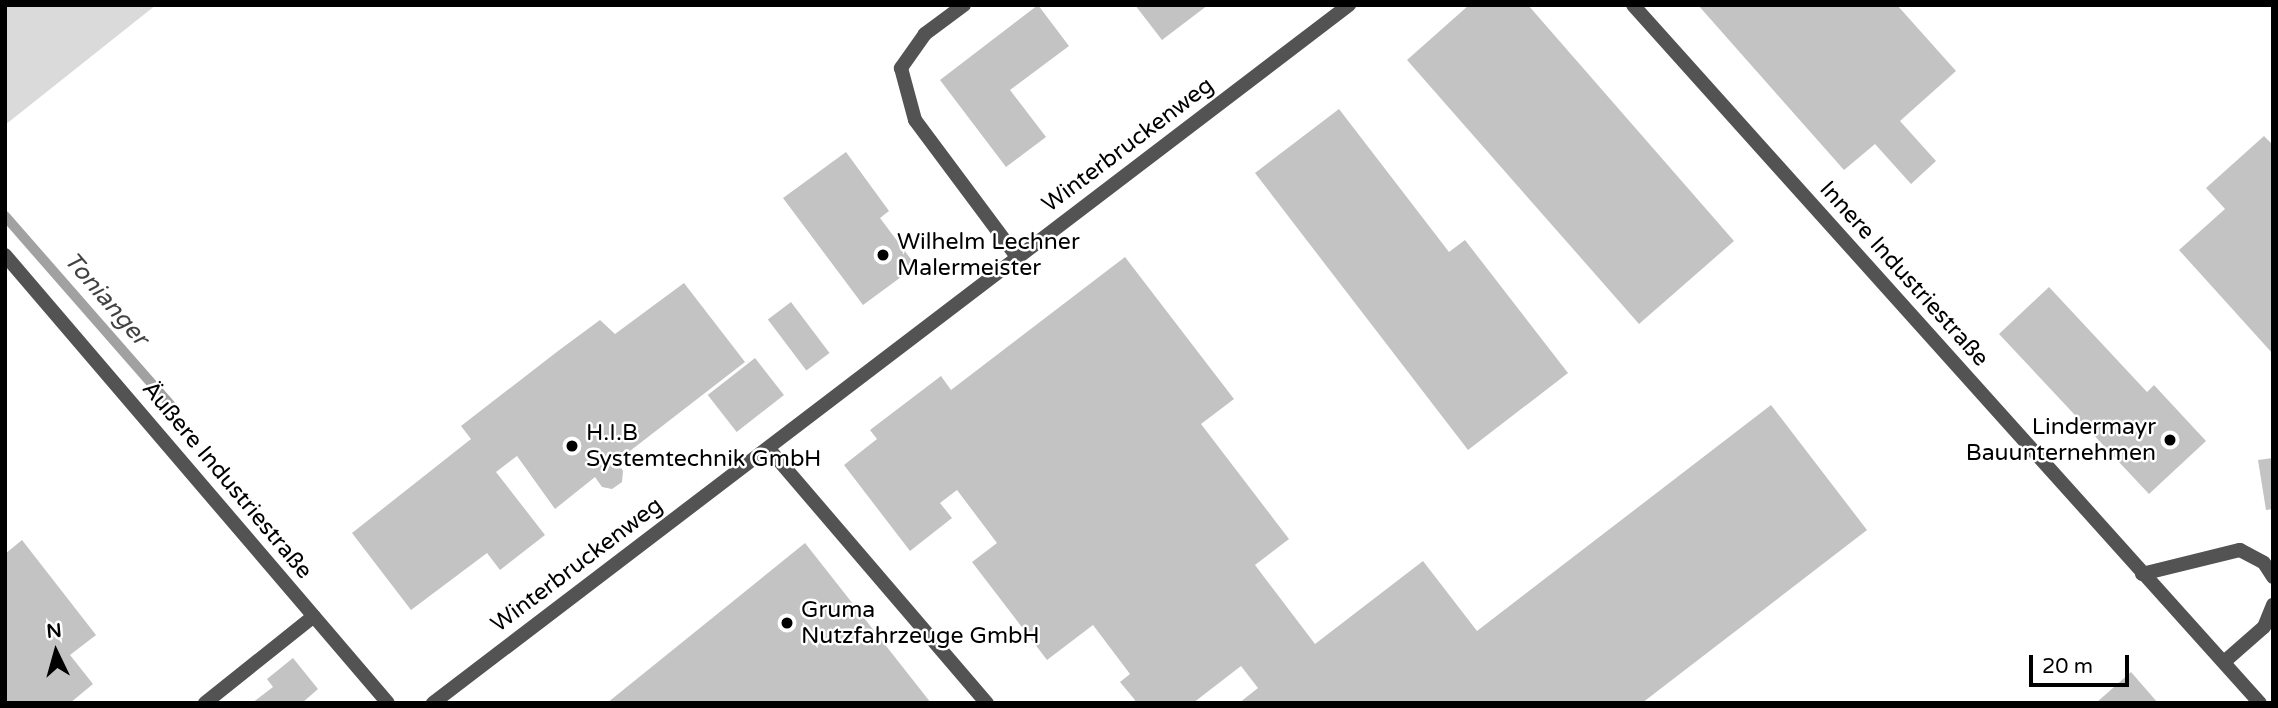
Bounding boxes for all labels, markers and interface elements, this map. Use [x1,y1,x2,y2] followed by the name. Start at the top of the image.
[1037,72,1219,218] street label: Winterbruckenweg
[1814,176,1994,372] street label: Innere Industriestraße
[897,228,1080,282] place label: Wilhelm Lechner Malermeister
[58,246,154,352] water label: Tonianger
[875,247,891,263] marker: Wilhelm Lechner Malermeister
[136,375,318,585] street label: Äußere Industriestraße
[1966,413,2156,467] place label: Lindermayr Bauunternehmen
[586,419,821,473] place label: H.I.B Systemtechnik GmbH
[2162,432,2178,448] marker: Lindermayr Bauunternehmen
[564,438,580,454] marker: H.I.B Systemtechnik GmbH
[486,492,668,638] street label: Winterbruckenweg
[801,596,1040,650] place label: Gruma Nutzfahrzeuge GmbH
[779,615,795,631] marker: Gruma Nutzfahrzeuge GmbH
[21,617,91,687] north arrow
[46,619,63,643] text: N
[2033,642,2133,686] scale bar
[2042,654,2093,679] text: 20 m

